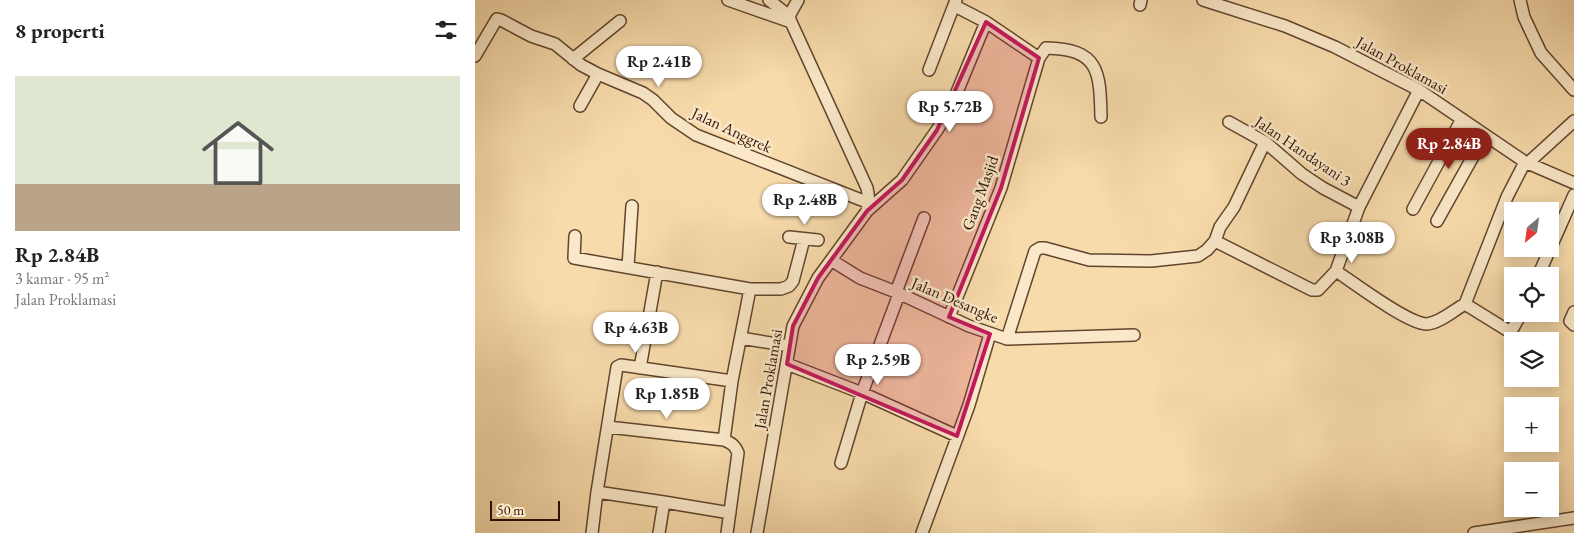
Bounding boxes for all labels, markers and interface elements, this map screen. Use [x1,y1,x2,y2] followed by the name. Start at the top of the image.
[432,16,460,44] icon: filters
[15,17,105,44] text: 8 properti
[1351,30,1451,99] street label: Jalan Proklamasi
[607,46,711,88] pin: Rp 2.41B
[627,51,691,72] text: Rp 2.41B
[898,90,1002,133] pin: Rp 5.72B
[918,96,982,117] text: Rp 5.72B
[687,101,776,158] street label: Jalan Anggrek
[193,108,283,198] icon: home
[1249,110,1356,191] street label: Jalan Handayani 3
[1397,128,1501,170] pin: Rp 2.84B
[1417,133,1481,154] text: Rp 2.84B
[957,152,1004,233] street label: Gang Masjid
[753,184,857,226] pin: Rp 2.48B
[773,189,837,210] text: Rp 2.48B
[1504,202,1559,258] north arrow
[1504,202,1559,517] map controls
[1300,222,1404,264] pin: Rp 3.08B
[1320,227,1384,248] text: Rp 3.08B
[15,241,99,268] text: Rp 2.84B
[1504,267,1559,322] button: locate
[15,268,109,289] text: 3 kamar · 95 m²
[906,271,1002,328] street label: Jalan Desangke
[15,289,116,310] text: Jalan Proklamasi
[584,312,688,354] pin: Rp 4.63B
[604,317,668,338] text: Rp 4.63B
[749,327,787,433] street label: Jalan Proklamasi
[1504,332,1559,387] button: layers
[826,344,930,386] pin: Rp 2.59B
[846,349,910,370] text: Rp 2.59B
[615,378,719,420] pin: Rp 1.85B
[635,383,699,404] text: Rp 1.85B
[1504,397,1559,452] button: +
[1504,462,1559,517] button: −
[490,498,560,521] scale bar
[497,501,524,519] text: 50 m

